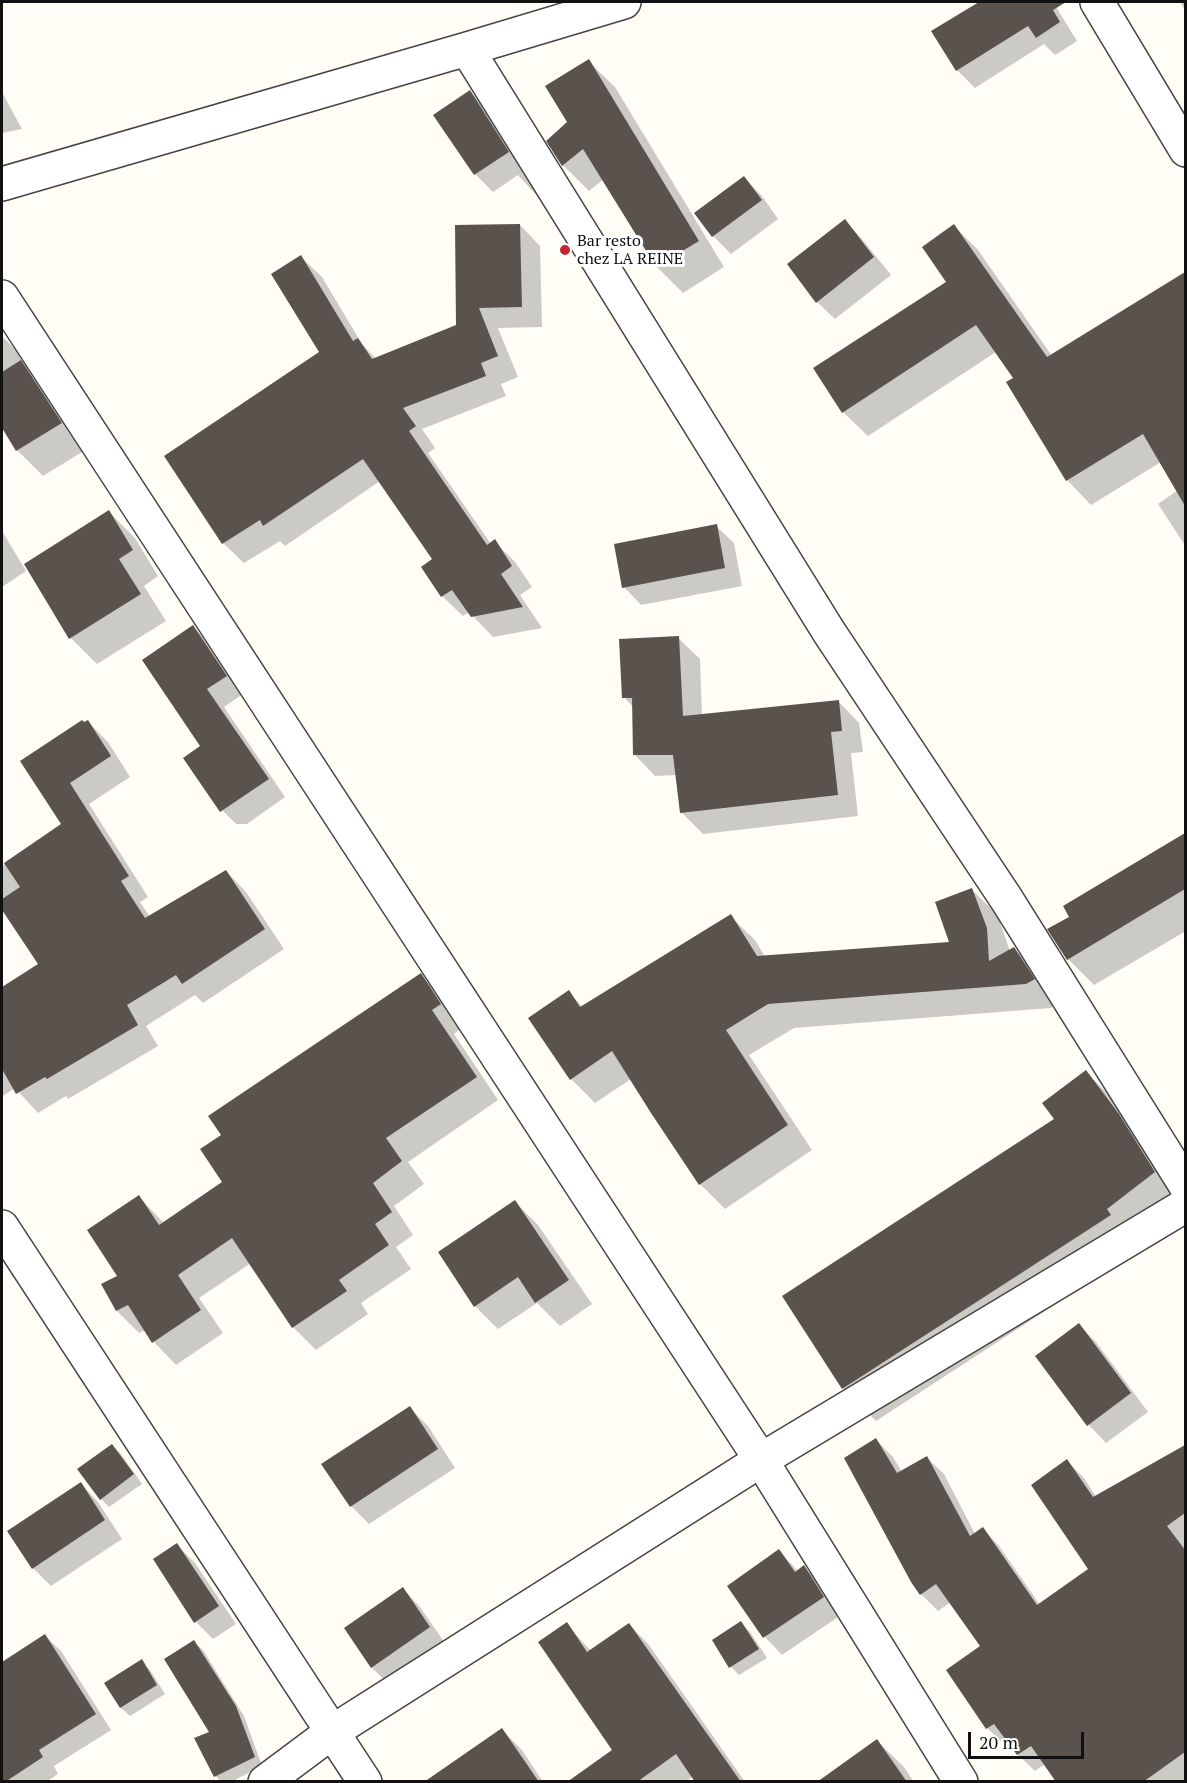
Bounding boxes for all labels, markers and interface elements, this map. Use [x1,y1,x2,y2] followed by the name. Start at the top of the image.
[577,231,683,269] place label: Bar resto chez LA REINE
[558,243,572,257] marker: Bar resto chez LA REINE
[971,1720,1086,1758] scale bar
[979,1730,1018,1754] text: 20 m

